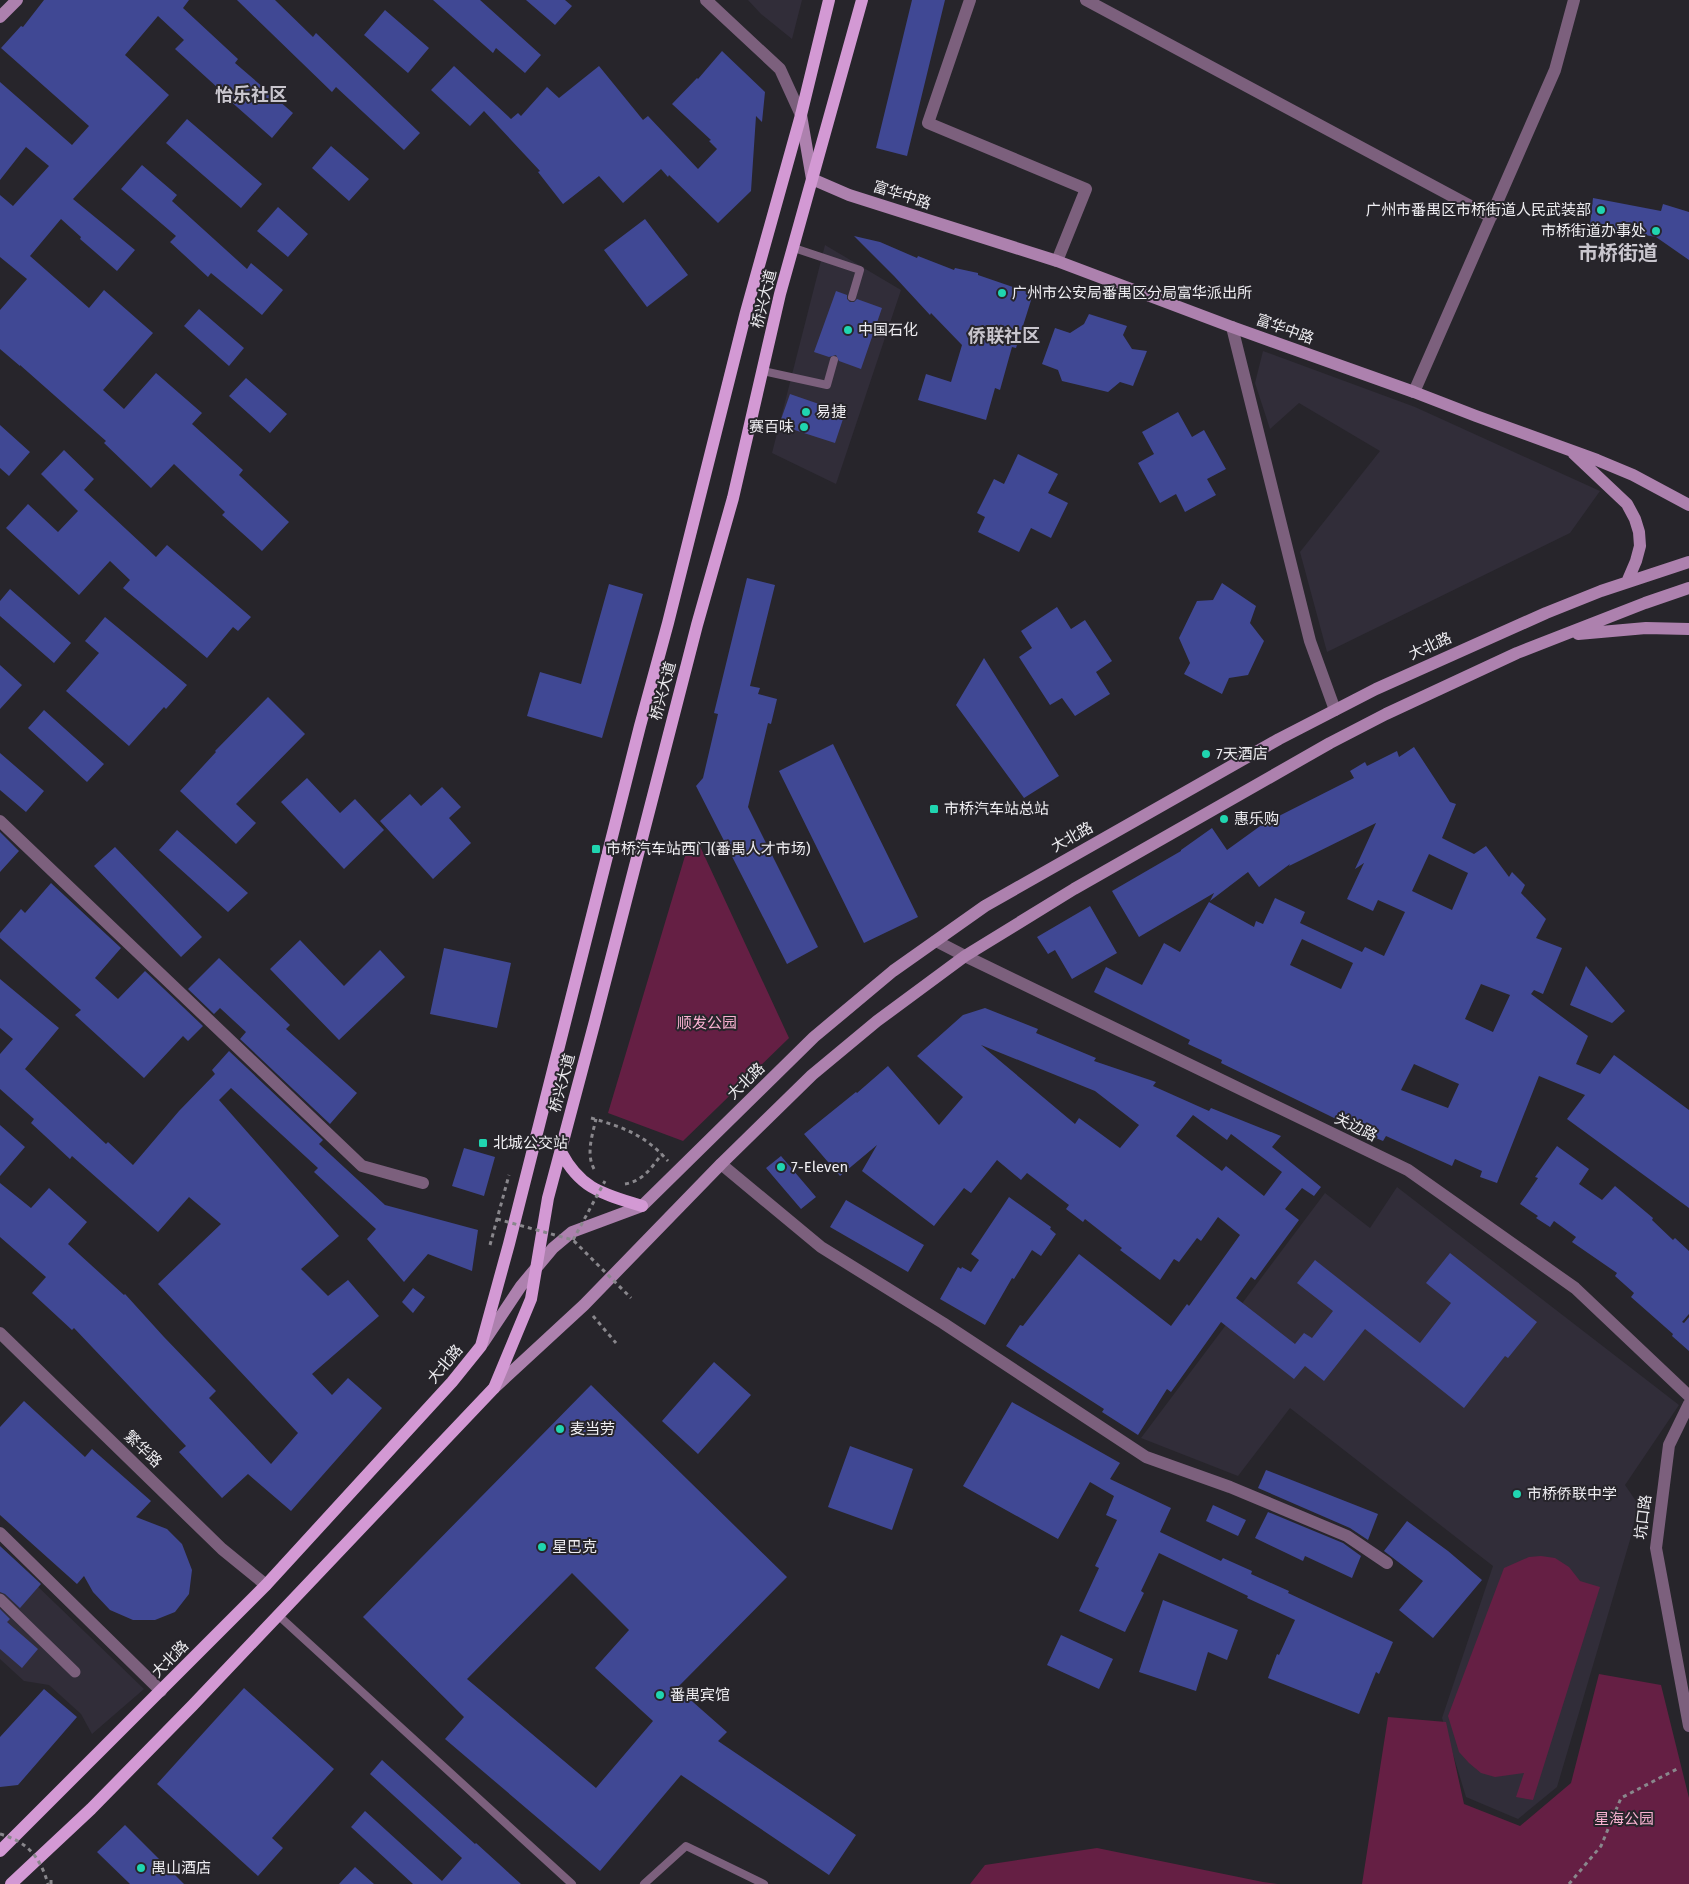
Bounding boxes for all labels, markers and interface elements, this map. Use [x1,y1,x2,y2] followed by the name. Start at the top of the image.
[215,84,287,106] district label: 怡乐社区
[871,177,933,213] street label: 富华中路
[1366,201,1591,219] place label: 广州市番禺区市桥街道人民武装部
[1595,204,1607,216] marker: 广州市番禺区市桥街道人民武装部
[1541,222,1646,240] place label: 市桥街道办事处
[1650,225,1662,237] marker: 市桥街道办事处
[1578,241,1658,265] district label: 市桥街道
[748,268,780,330] street label: 桥兴大道
[1012,284,1252,302] place label: 广州市公安局番禺区分局富华派出所
[996,287,1008,299] marker: 广州市公安局番禺区分局富华派出所
[1254,310,1316,348] street label: 富华中路
[858,321,918,339] place label: 中国石化
[842,324,854,336] marker: 中国石化
[968,325,1040,347] district label: 侨联社区
[816,403,846,421] place label: 易捷
[800,406,812,418] marker: 易捷
[749,418,794,436] place label: 赛百味
[798,421,810,433] marker: 赛百味
[1406,629,1454,663] street label: 大北路
[647,660,679,722] street label: 桥兴大道
[1216,745,1268,763] place label: 7天酒店
[1200,748,1212,760] marker: 7天酒店
[944,800,1049,818] place label: 市桥汽车站总站
[928,803,940,815] marker: 市桥汽车站总站
[1234,810,1279,828] place label: 惠乐购
[1218,813,1230,825] marker: 惠乐购
[1048,818,1096,856] street label: 大北路
[606,840,811,858] place label: 市桥汽车站西门(番禺人才市场)
[590,843,602,855] marker: 市桥汽车站西门(番禺人才市场)
[677,1014,737,1032] park label: 顺发公园
[546,1052,578,1114] street label: 桥兴大道
[724,1059,768,1103] street label: 大北路
[1332,1109,1380,1145] street label: 关边路
[493,1134,568,1152] place label: 北城公交站
[477,1137,489,1149] marker: 北城公交站
[791,1158,848,1176] place label: 7-Eleven
[775,1161,787,1173] marker: 7-Eleven
[424,1341,466,1387] street label: 大北路
[570,1420,615,1438] place label: 麦当劳
[554,1423,566,1435] marker: 麦当劳
[121,1427,165,1471] street label: 繁华路
[1527,1485,1617,1503] place label: 市桥侨联中学
[1511,1488,1523,1500] marker: 市桥侨联中学
[1631,1494,1655,1540] street label: 坑口路
[552,1538,597,1556] place label: 星巴克
[536,1541,548,1553] marker: 星巴克
[148,1637,192,1681] street label: 大北路
[670,1686,730,1704] place label: 番禺宾馆
[654,1689,666,1701] marker: 番禺宾馆
[1594,1810,1654,1828] park label: 星海公园
[151,1859,211,1877] place label: 禺山酒店
[135,1862,147,1874] marker: 禺山酒店

